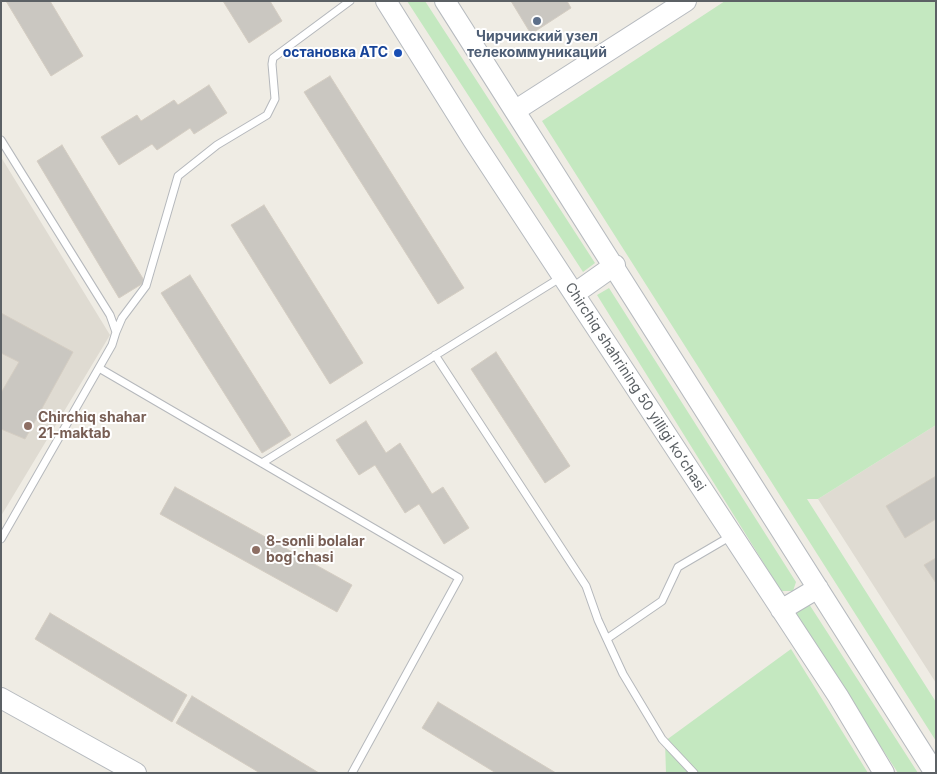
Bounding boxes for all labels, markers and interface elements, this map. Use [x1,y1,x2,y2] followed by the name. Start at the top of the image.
[531,15,543,27] marker: Чирчикский узел телекоммуникаций
[467,29,607,62] place label: Чирчикский узел телекоммуникаций
[283,45,388,61] place label: остановка АТС
[392,47,404,59] marker: остановка АТС
[561,280,709,494] street label: Chirchiq shahrining 50 yilligi koʻchasi
[38,410,146,442] place label: Chirchiq shahar 21-maktab
[22,420,34,432] marker: Chirchiq shahar 21-maktab
[266,534,365,566] place label: 8-sonli bolalar bog'chasi
[250,544,262,556] marker: 8-sonli bolalar bog'chasi

